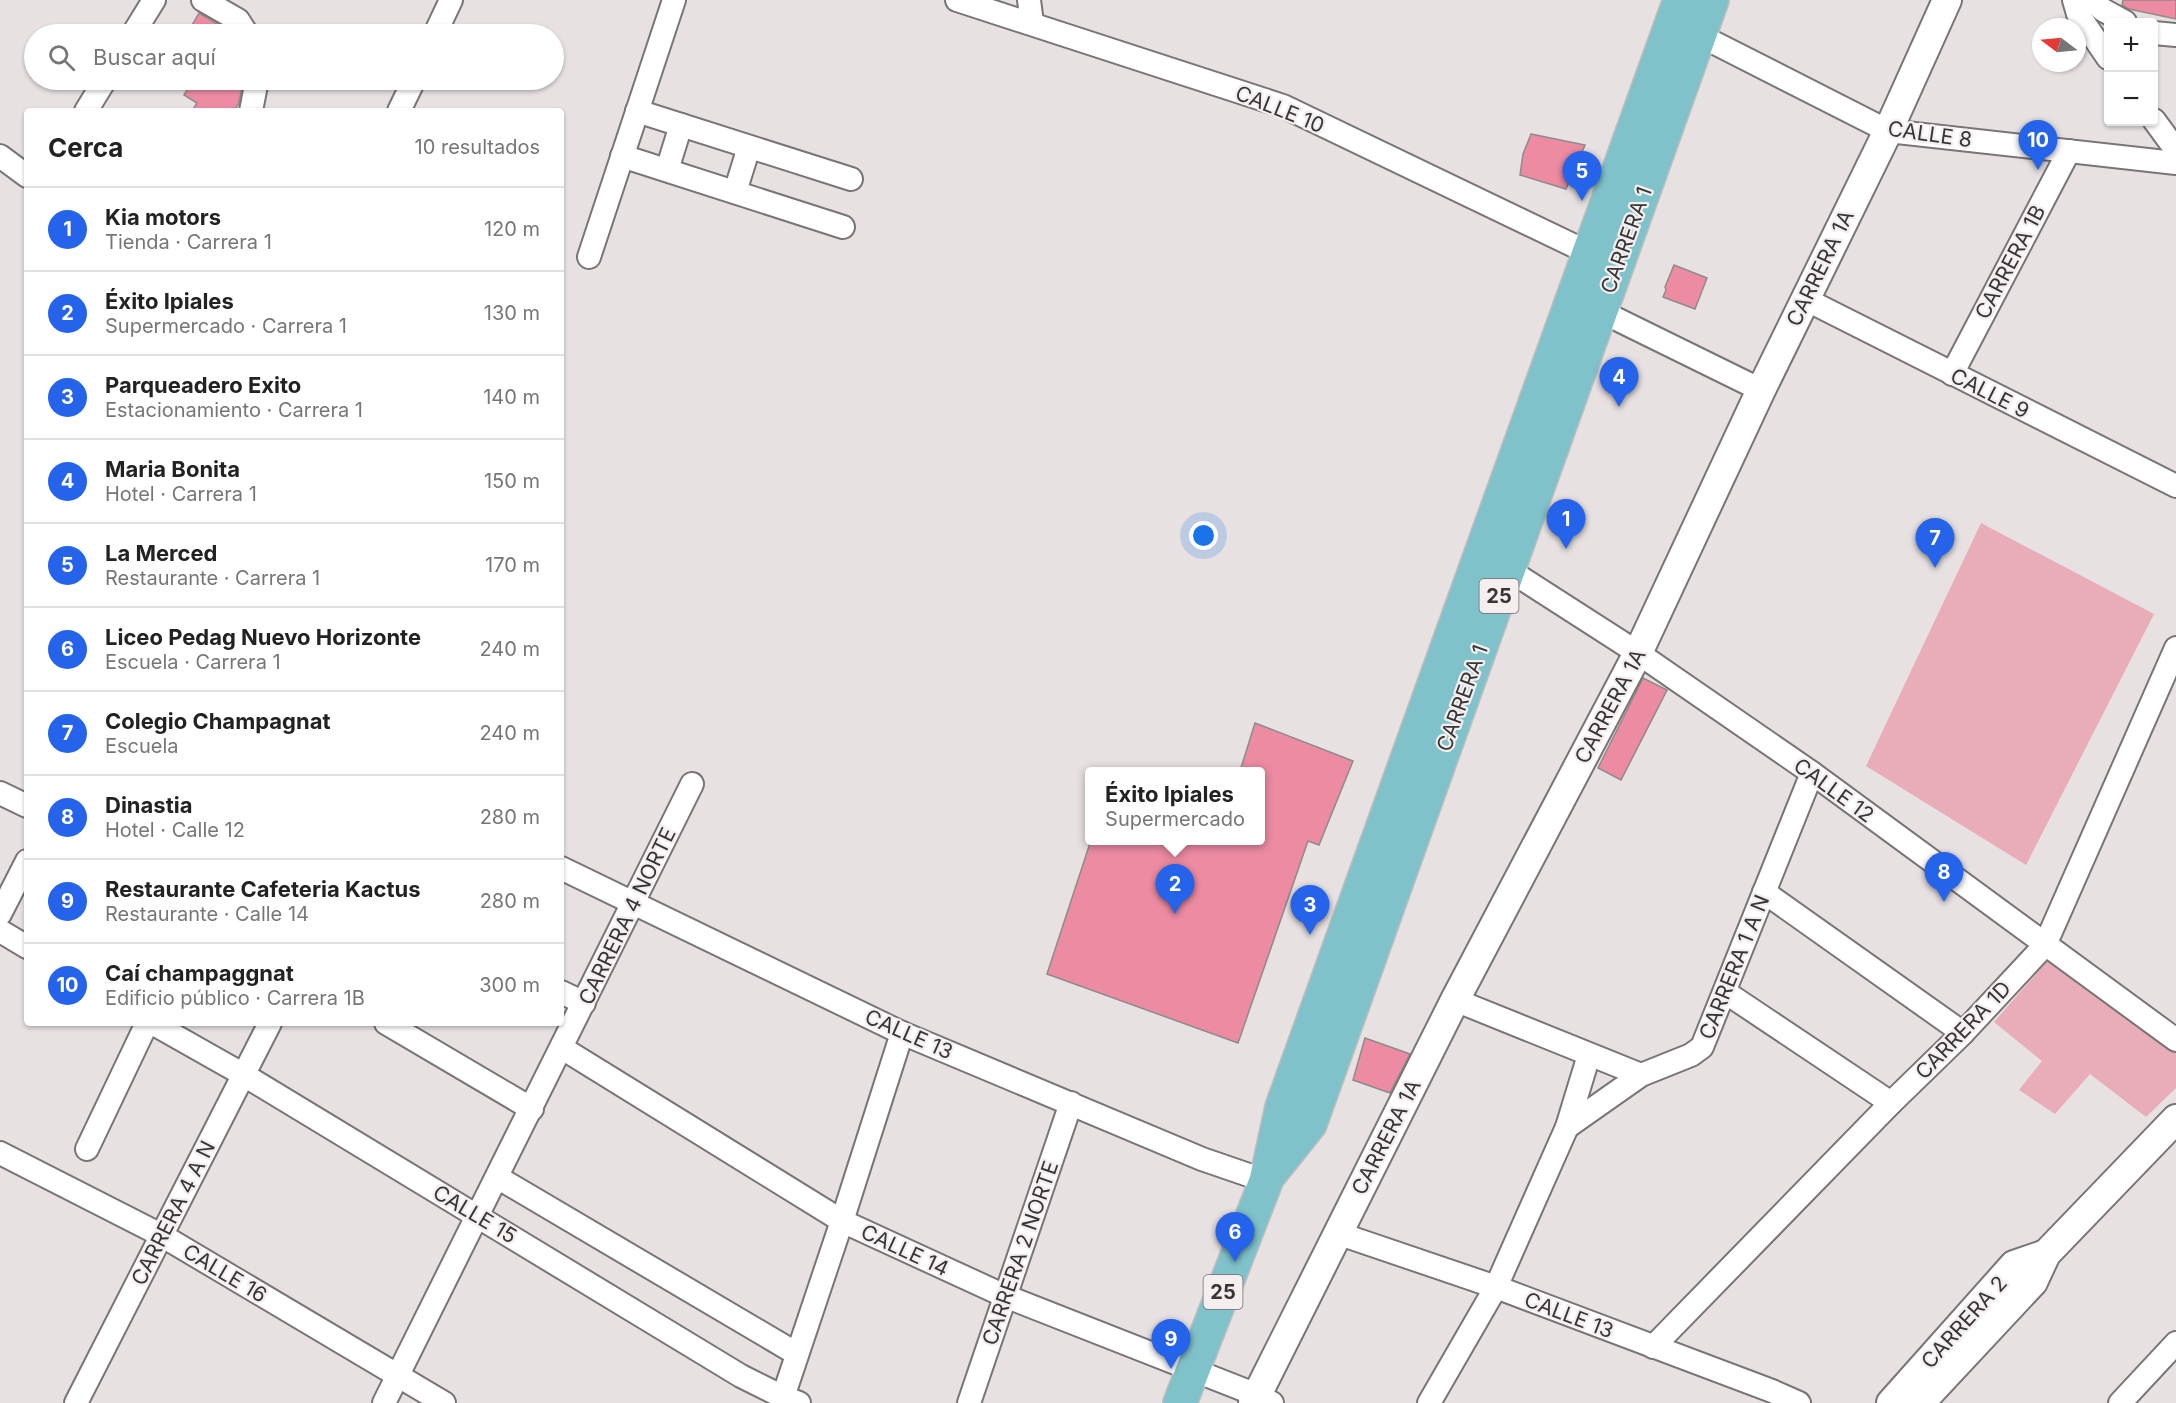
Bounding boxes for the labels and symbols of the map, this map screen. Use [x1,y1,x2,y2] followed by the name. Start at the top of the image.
[2032,18,2086,72] north arrow
[1232,80,1328,138] street label: CALLE 10
[1886,116,1974,152] street label: CALLE 8
[2018,120,2058,170] pin: 10
[1562,152,1602,201] pin: 5
[1595,183,1657,297] street label: CARRERA 1
[1970,201,2050,323] street label: CARRERA 1B
[1781,206,1859,330] street label: CARRERA 1A
[1600,358,1638,407] pin: 4
[1947,363,2033,423] street label: CALLE 9
[1546,500,1586,549] pin: 1
[1916,518,1954,568] pin: 7
[1189,521,1218,550] your location
[1480,579,1518,613] road number: 25
[1431,641,1493,755] street label: CARRERA 1
[1569,644,1651,768] street label: CARRERA 1A
[1789,753,1879,827] street label: CALLE 12
[573,823,681,1009] street label: CARRERA 4 NORTE
[1924,852,1964,902] pin: 8
[1156,864,1194,914] pin: 2
[1290,886,1330,935] pin: 3
[1694,891,1774,1043] street label: CARRERA 1 A N
[1910,976,2016,1084] street label: CARRERA 1D
[861,1004,957,1064] street label: CALLE 13
[1346,1075,1426,1199] street label: CARRERA 1A
[126,1137,220,1289] street label: CARRERA 4 A N
[977,1158,1063,1348] street label: CARRERA 2 NORTE
[429,1179,521,1249] street label: CALLE 15
[1216,1212,1254,1262] pin: 6
[857,1219,953,1281] street label: CALLE 14
[179,1238,271,1308] street label: CALLE 16
[1916,1271,2012,1373] street label: CARRERA 2
[1204,1275,1242,1309] road number: 25
[1521,1287,1617,1343] street label: CALLE 13
[1152,1320,1190,1369] pin: 9

